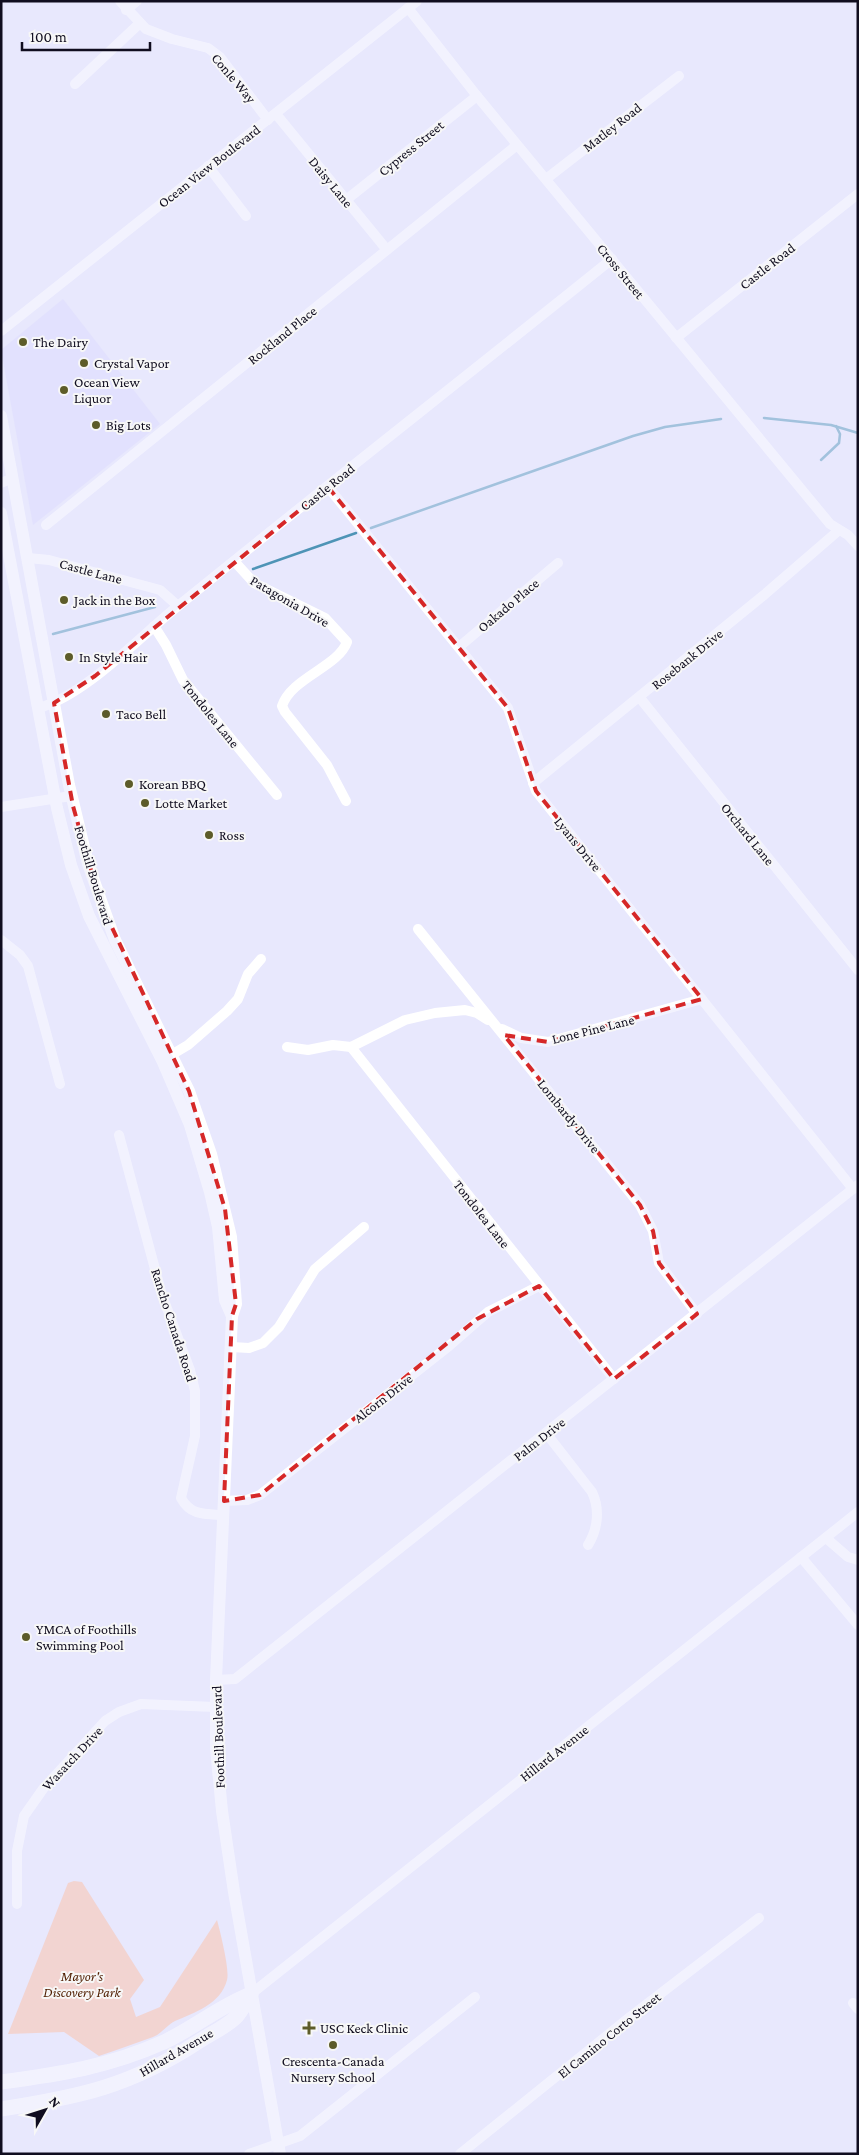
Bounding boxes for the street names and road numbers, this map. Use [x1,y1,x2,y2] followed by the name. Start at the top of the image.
[209,50,260,107] street label: Conle Way
[579,99,645,155] street label: Matley Road
[375,117,447,179] street label: Cypress Street
[155,121,264,211] street label: Ocean View Boulevard
[306,153,356,211] street label: Daisy Lane
[736,239,798,293] street label: Castle Road
[594,240,648,302] street label: Cross Street
[244,302,320,368] street label: Rockland Place
[296,460,358,514] street label: Castle Road
[58,555,124,587] street label: Castle Lane
[248,572,332,630] street label: Patagonia Drive
[474,575,542,635] street label: Oakado Place
[648,625,726,693] street label: Rosebank Drive
[179,677,243,751] street label: Tondolea Lane
[718,800,778,868] street label: Orchard Lane
[551,813,605,875] street label: Lyans Drive
[71,823,117,927] street label: Foothill Boulevard
[550,1011,636,1047] street label: Lone Pine Lane
[534,1076,604,1156] street label: Lombardy Drive
[450,1177,514,1251] street label: Tondolea Lane
[148,1266,200,1384] street label: Rancho Canada Road
[351,1370,415,1426] street label: Alcorn Drive
[510,1414,568,1464] street label: Palm Drive
[208,1685,228,1789] street label: Foothill Boulevard
[517,1721,591,1785] street label: Hillard Avenue
[38,1723,106,1793] street label: Wasatch Drive
[554,1988,664,2081] street label: El Camino Corto Street
[136,2024,216,2080] street label: Hillard Avenue

